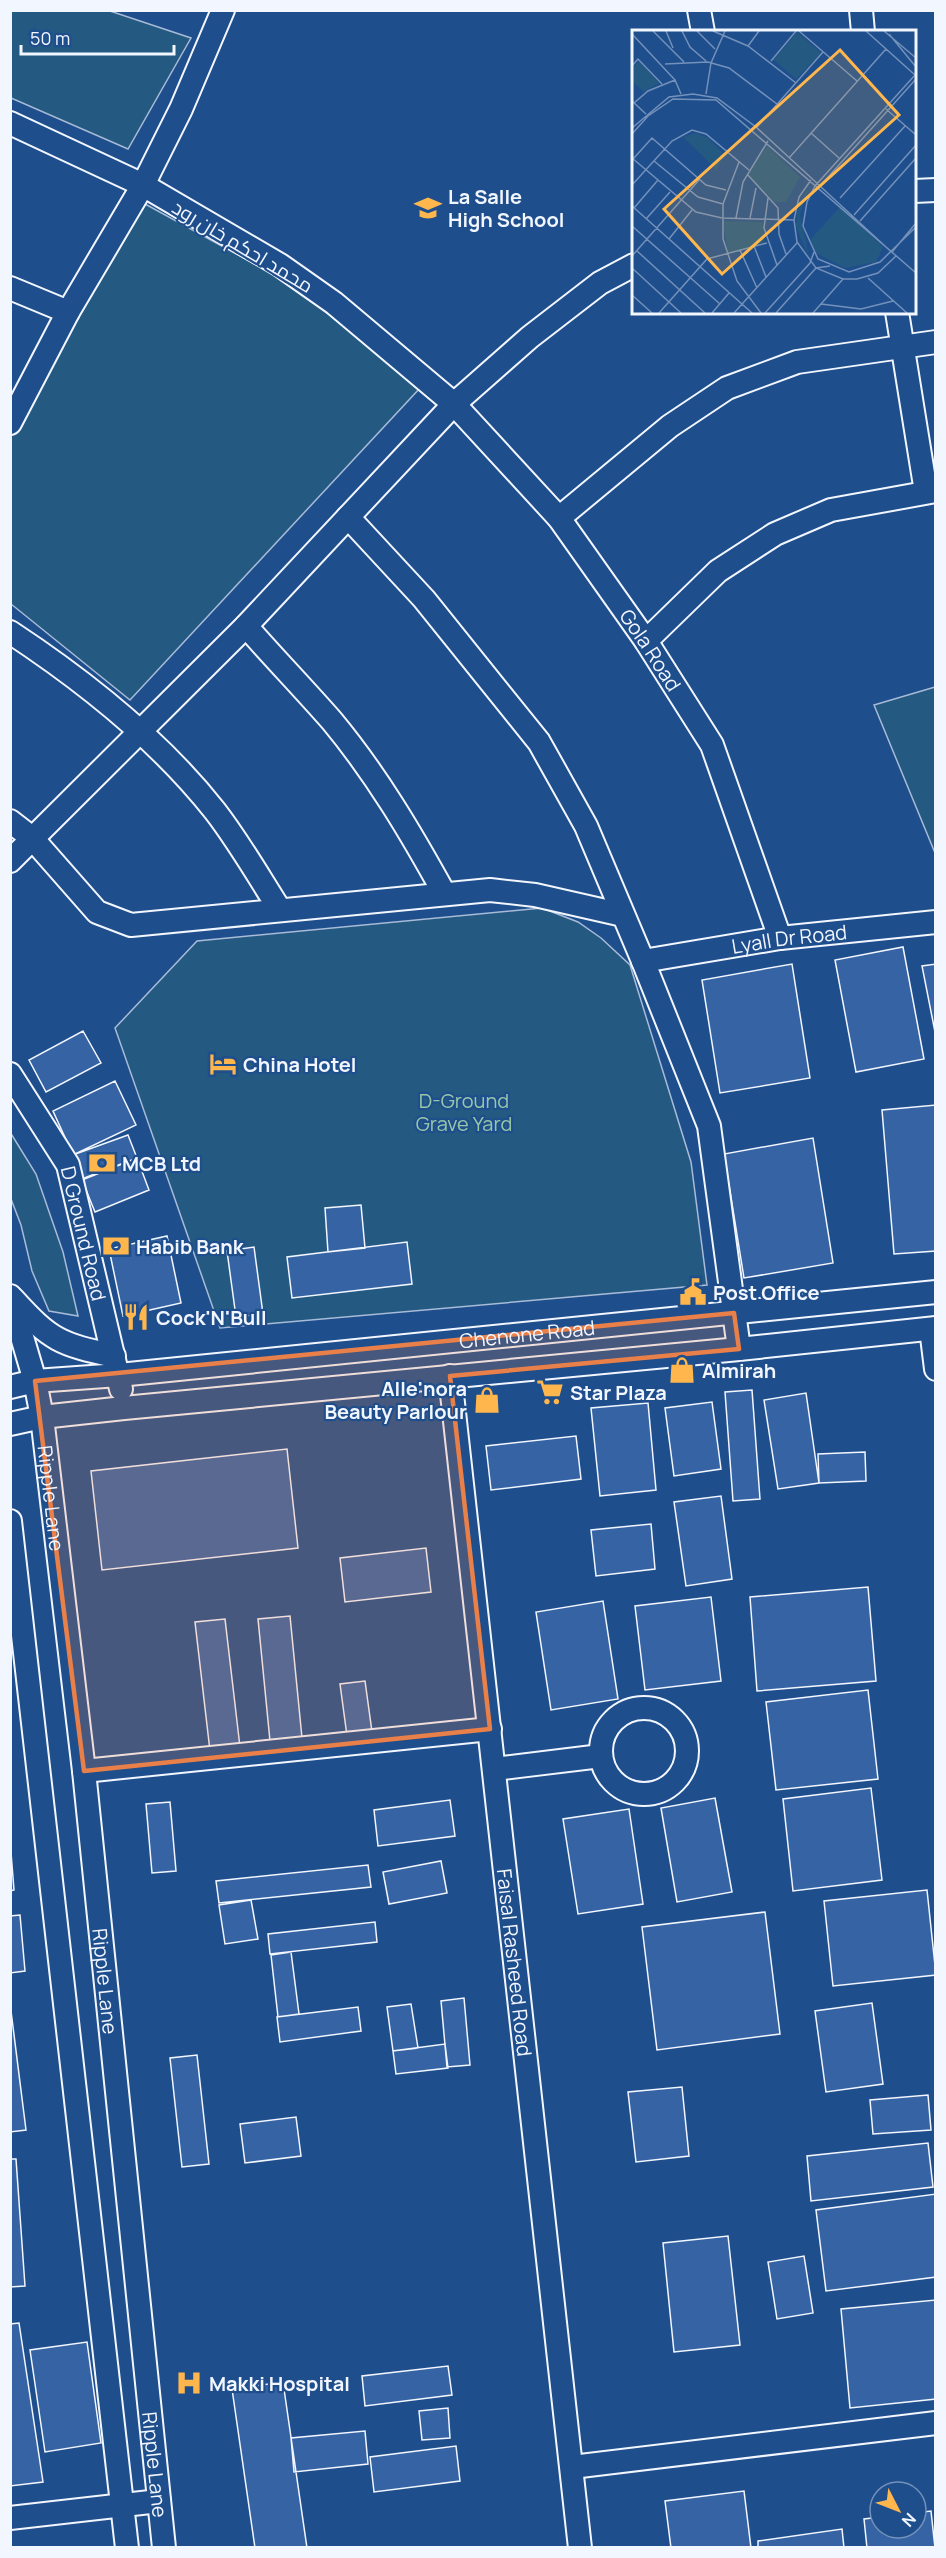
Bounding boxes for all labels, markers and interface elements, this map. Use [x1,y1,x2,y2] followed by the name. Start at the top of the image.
[21,18,174,56] scale bar
[30,26,70,50] text: 50 m
[632,30,916,314] inset map
[448,183,564,233] place label: La Salle High School
[167,193,319,300] street label: محمد احكم خان رود
[413,193,443,223] school or university icon: La Salle High School
[614,603,688,696] street label: Gola Road
[730,918,848,959] street label: Lyall Dr Road
[208,1049,238,1079] hotel icon: China Hotel
[243,1051,356,1078] place label: China Hotel
[416,1087,512,1137] park label: D-Ground Grave Yard
[87,1148,117,1178] bank icon: MCB Ltd
[122,1150,201,1177] place label: MCB Ltd
[55,1163,113,1303] street label: D Ground Road
[101,1231,131,1261] bank icon: Habib Bank
[136,1233,245,1260] place label: Habib Bank
[678,1277,708,1307] public building icon: Post Office
[713,1279,820,1306] place label: Post Office
[121,1302,151,1332] restaurant icon: Cock'N'Bull
[156,1304,267,1331] place label: Cock'N'Bull
[458,1313,596,1354] street label: Chenone Road
[667,1355,697,1385] shop icon: Almirah
[702,1357,776,1384] place label: Almirah
[324,1375,467,1425] place label: Alle'nora Beauty Parlour
[535,1377,565,1407] supermarket icon: Star Plaza
[570,1379,667,1406] place label: Star Plaza
[472,1385,502,1415] shop icon: Alle'nora Beauty Parlour
[32,1444,71,1552] street label: Ripple Lane
[491,1867,539,2058] street label: Faisal Rasheed Road
[87,1927,125,2035] street label: Ripple Lane
[174,2368,204,2398] hospital icon: Makki Hospital
[209,2370,350,2397] place label: Makki Hospital
[137,2410,174,2519] street label: Ripple Lane
[868,2480,928,2540] north arrow
[897,2508,921,2532] text: N

